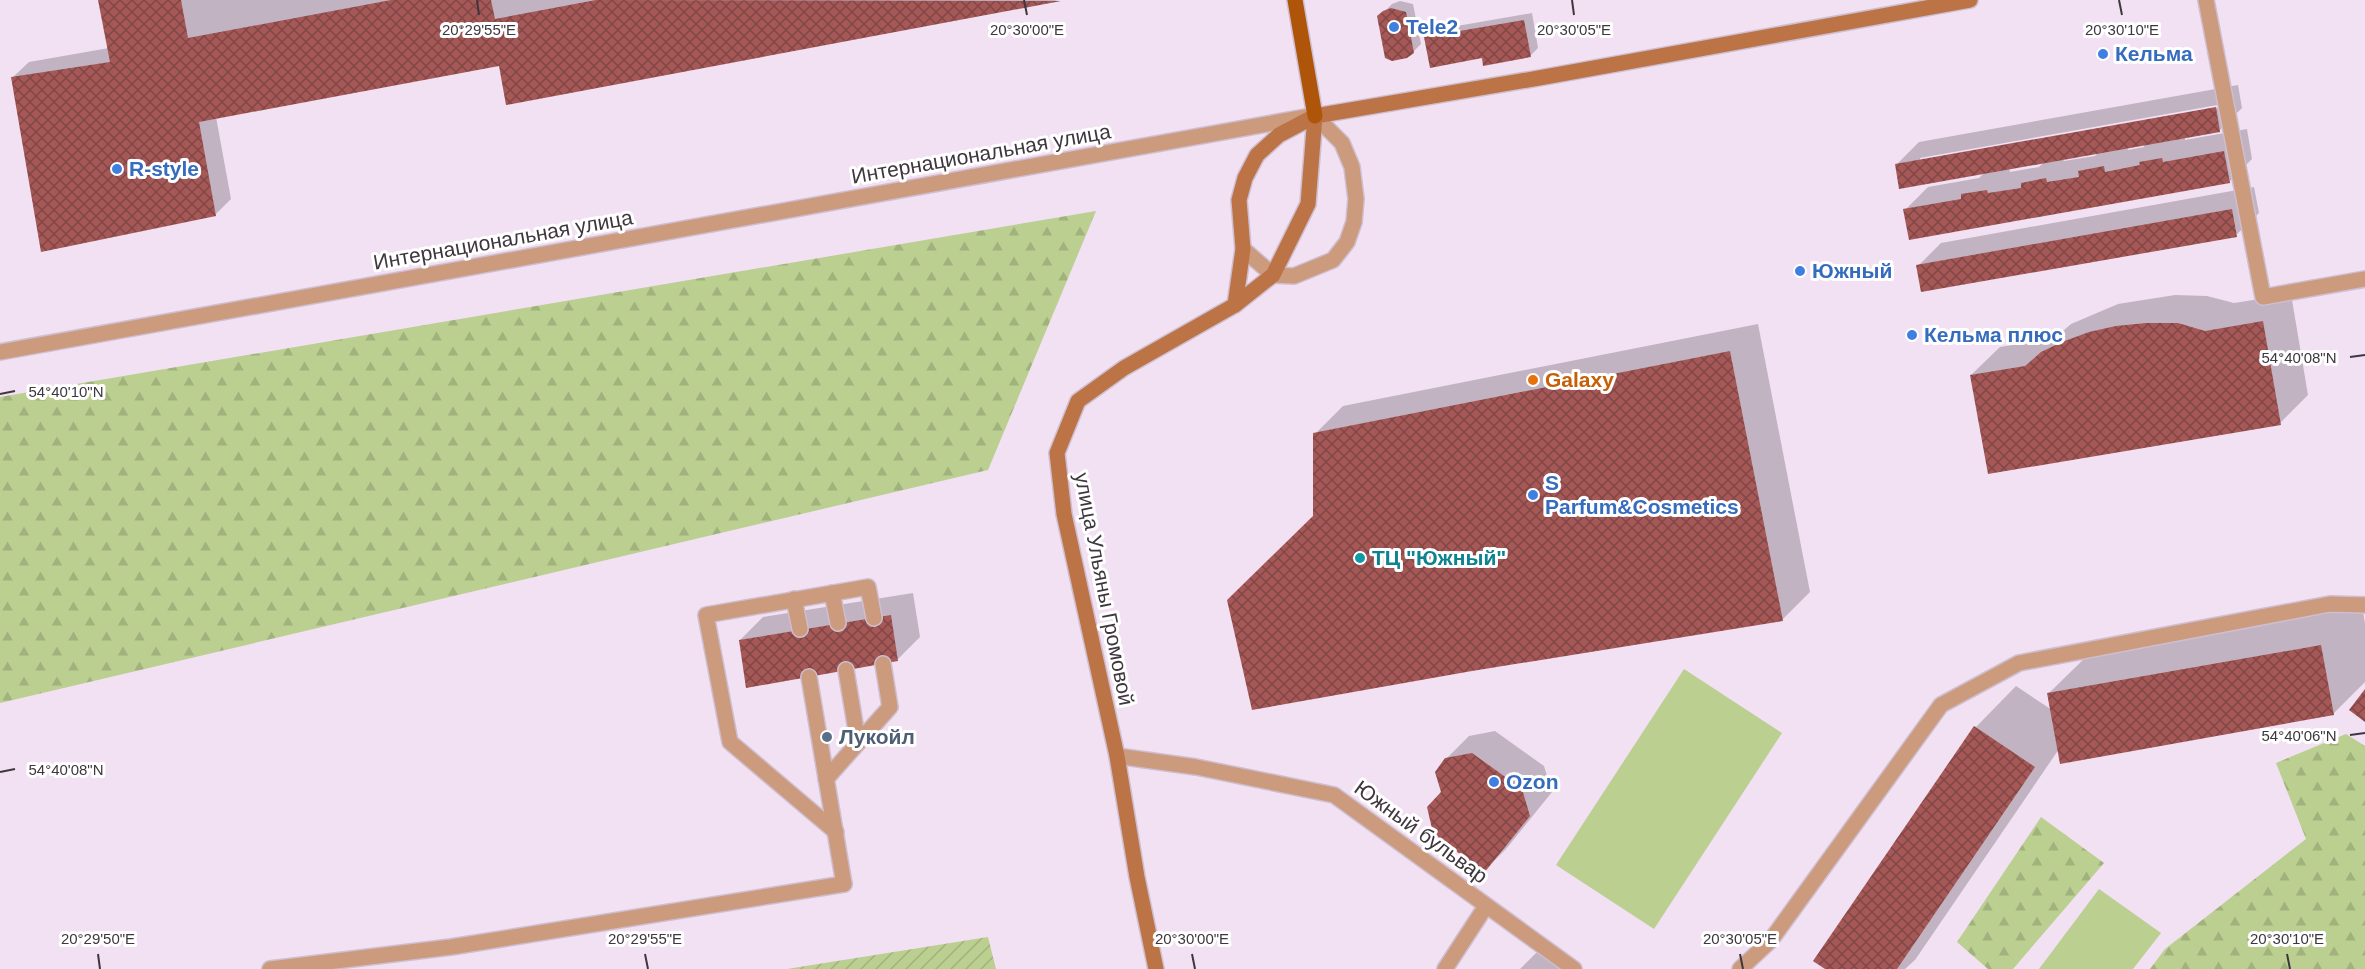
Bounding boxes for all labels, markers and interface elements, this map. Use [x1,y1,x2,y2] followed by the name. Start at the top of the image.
[1406,15,1458,38] place label: Tele2
[1387,20,1401,34] marker: Tele2
[442,21,516,38] text: 20°29'55"E
[990,21,1064,38] text: 20°30'00"E
[1537,21,1611,38] text: 20°30'05"E
[2085,21,2159,38] text: 20°30'10"E
[2115,42,2193,65] place label: Кельма
[2096,47,2110,61] marker: Кельма
[849,119,1113,188] street label: Интернациональная улица
[129,157,199,180] place label: R-style
[110,162,124,176] marker: R-style
[371,205,635,274] street label: Интернациональная улица
[1812,259,1892,282] place label: Южный
[1793,264,1807,278] marker: Южный
[1924,323,2063,346] place label: Кельма плюс
[1905,328,1919,342] marker: Кельма плюс
[2261,349,2337,366] text: 54°40'08"N
[1545,368,1614,391] place label: Galaxy
[1526,373,1540,387] marker: Galaxy
[28,383,104,400] text: 54°40'10"N
[1071,471,1138,707] street label: улица Ульяны Громовой
[1545,471,1739,518] place label: S Parfum&Cosmetics
[1526,488,1540,502] marker: S Parfum&Cosmetics
[1372,546,1506,569] place label: ТЦ "Южный"
[1353,551,1367,565] marker: ТЦ "Южный"
[839,725,915,748] place label: Лукойл
[2261,727,2337,744] text: 54°40'06"N
[820,730,834,744] marker: Лукойл
[28,761,104,778] text: 54°40'08"N
[1506,770,1559,793] place label: Ozon
[1487,775,1501,789] marker: Ozon
[1350,776,1492,888] street label: Южный бульвар
[61,930,135,947] text: 20°29'50"E
[608,930,682,947] text: 20°29'55"E
[1155,930,1229,947] text: 20°30'00"E
[1703,930,1777,947] text: 20°30'05"E
[2250,930,2324,947] text: 20°30'10"E

